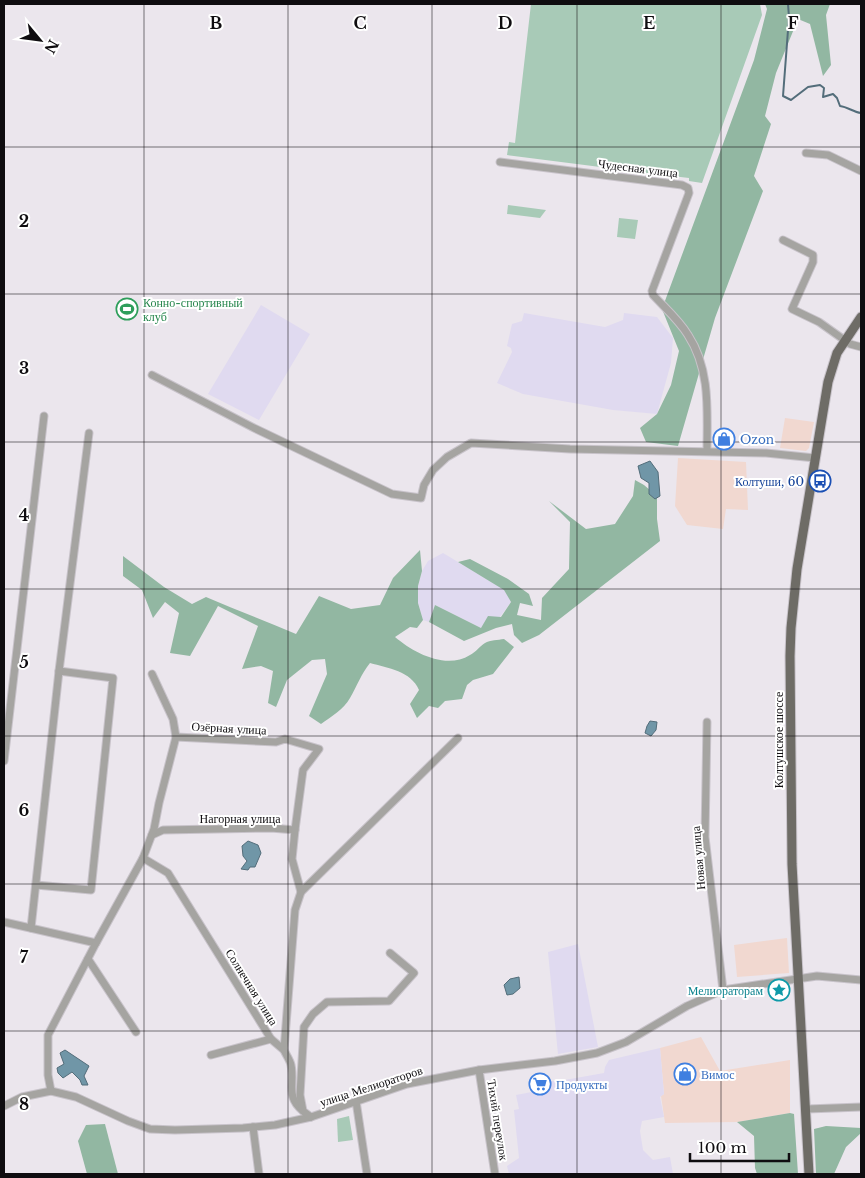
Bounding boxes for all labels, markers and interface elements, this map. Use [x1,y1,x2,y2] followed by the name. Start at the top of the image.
[210,13,223,33] text: B
[353,13,367,33] text: C
[498,13,512,33] text: D
[643,13,655,33] text: E
[787,13,799,33] text: F
[15,15,65,65] north arrow
[40,36,62,56] text: N
[597,156,679,180] street label: Чудесная улица
[19,211,29,231] text: 2
[143,295,243,324] place label: Конно-спортивный клуб
[115,297,139,321] sports icon: Конно-спортивный клуб
[19,358,29,378] text: 3
[712,427,736,451] shop icon: Ozon
[740,432,774,447] place label: Ozon
[808,469,832,493] bus stop icon: Колтуши, 60
[735,474,804,489] place label: Колтуши, 60
[19,505,29,525] text: 4
[19,652,29,672] text: 5
[771,692,786,788] street label: Колтушское шоссе
[191,719,268,737] street label: Озёрная улица
[19,800,30,820] text: 6
[200,811,281,826] street label: Нагорная улица
[688,825,708,891] street label: Новая улица
[222,946,282,1029] street label: Солнечная улица
[20,947,29,967] text: 7
[767,978,791,1002] place icon: Мелиораторам
[688,983,763,998] place label: Мелиораторам
[318,1062,425,1110] street label: улица Мелиораторов
[673,1062,697,1086] shop icon: Вимос
[701,1067,735,1082] place label: Вимос
[528,1072,552,1096] supermarket icon: Продукты
[556,1077,607,1092] place label: Продукты
[484,1078,512,1162] street label: Тихий переулок
[19,1094,29,1114] text: 8
[690,1130,789,1162] scale bar
[698,1138,747,1157] text: 100 m

